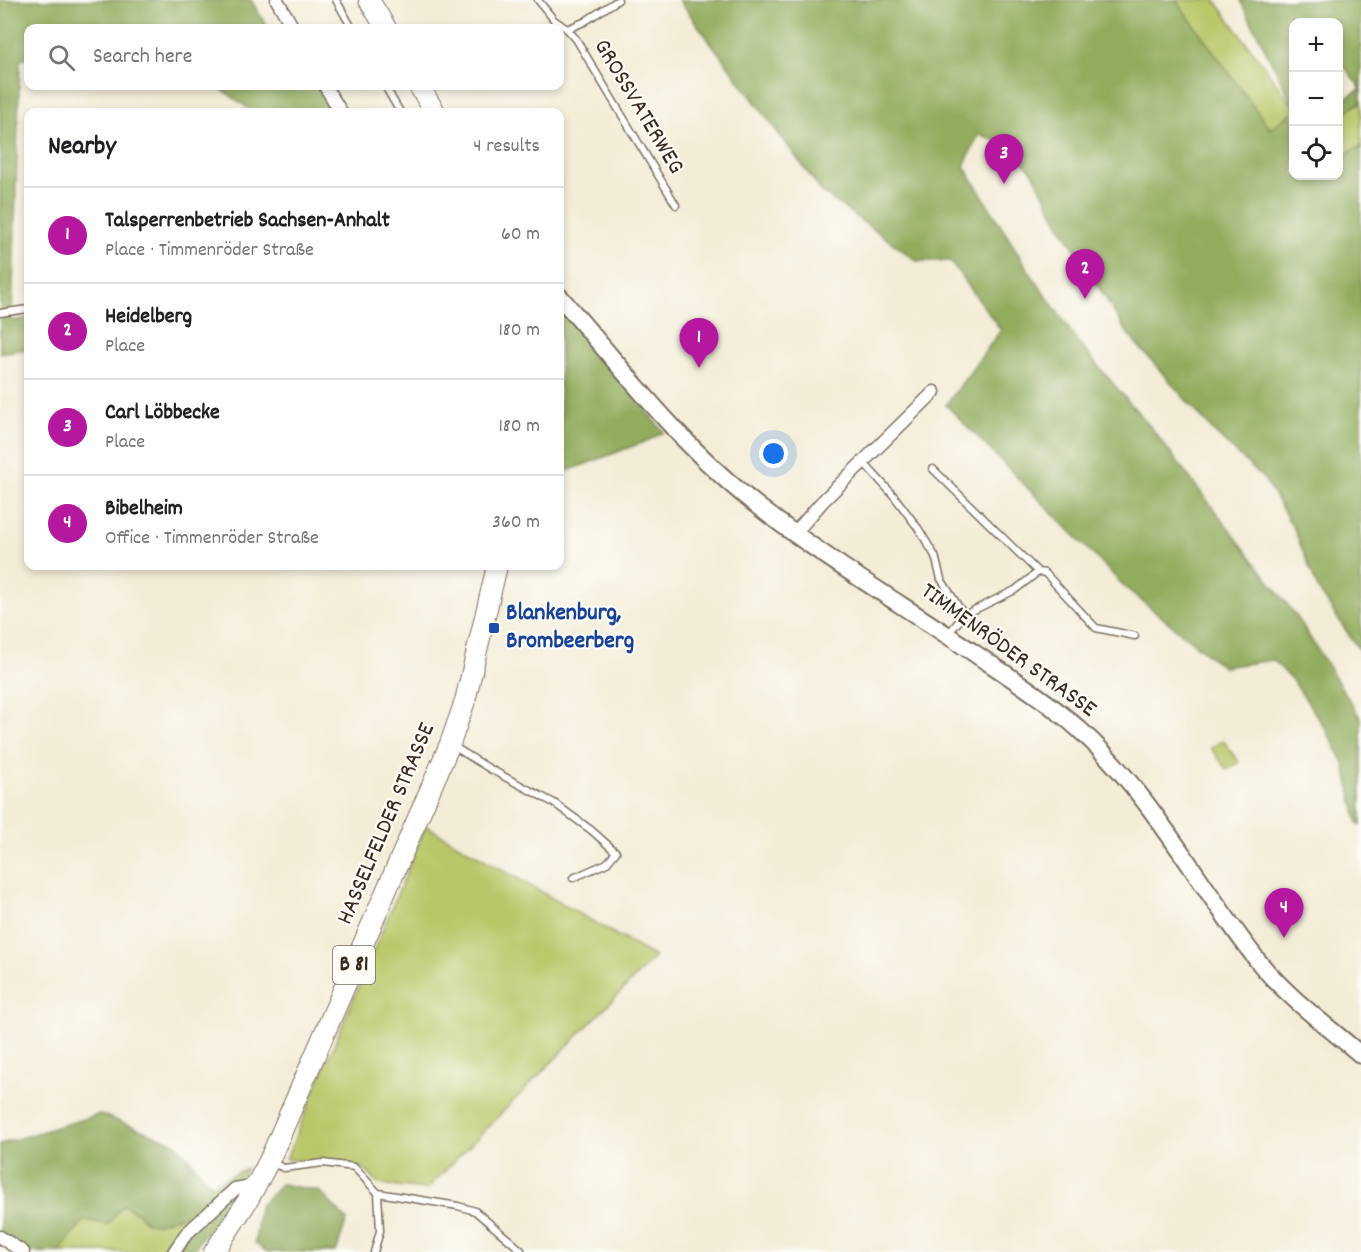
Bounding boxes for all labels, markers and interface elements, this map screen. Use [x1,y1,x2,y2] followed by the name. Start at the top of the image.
[1289,18,1343,180] map controls
[1289,18,1343,72] button: +
[24,24,564,90] search box
[584,33,692,181] street label: GROSSVATERWEG
[45,41,78,74] icon: search
[93,42,192,73] text: Search here
[1289,72,1343,126] button: −
[1289,126,1343,180] button: locate
[48,129,116,166] text: Nearby
[473,133,540,161] text: 4 results
[984,134,1024,184] pin: 3
[105,206,390,237] text: Talsperrenbetrieb Sachsen-Anhalt
[65,221,70,249] text: 1
[501,221,540,249] text: 60 m
[105,237,314,265] text: Place · Timmenröder Straße
[1066,250,1104,299] pin: 2
[105,302,192,333] text: Heidelberg
[63,317,72,345] text: 2
[498,317,540,345] text: 180 m
[680,318,718,368] pin: 1
[105,333,145,361] text: Place
[105,398,220,429] text: Carl Löbbecke
[63,413,72,441] text: 3
[498,413,540,441] text: 180 m
[105,429,145,457] text: Place
[759,439,788,468] your location
[105,494,183,525] text: Bibelheim
[63,509,72,537] text: 4
[492,509,540,537] text: 360 m
[105,525,319,553] text: Office · Timmenröder Straße
[913,575,1103,727] street label: TIMMENRÖDER STRASSE
[506,597,634,659] place label: Blankenburg, Brombeerberg
[487,621,501,635] marker: Blankenburg, Brombeerberg
[329,718,445,930] street label: HASSELFELDER STRASSE
[1264,888,1304,938] pin: 4
[333,946,375,984] road number: B 81

